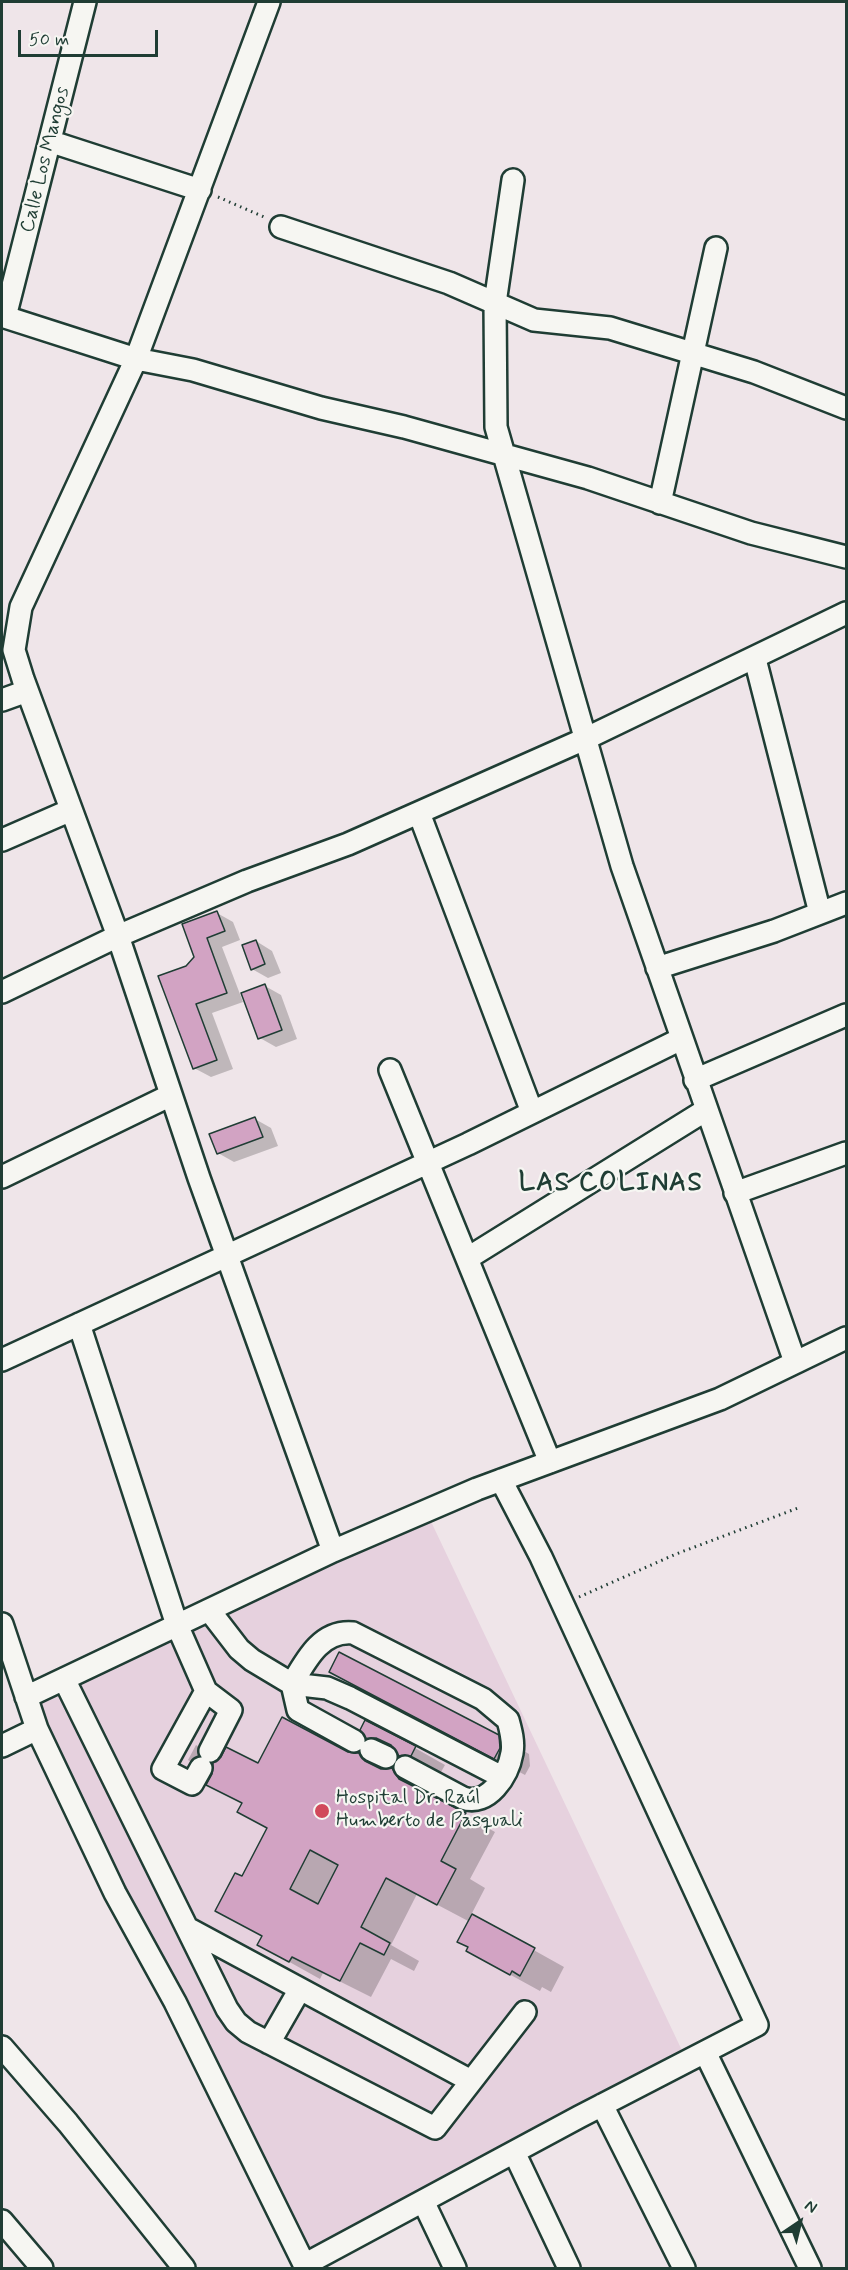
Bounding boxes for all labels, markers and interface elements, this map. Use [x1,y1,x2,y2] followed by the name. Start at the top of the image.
[21,18,160,56] scale bar
[29,28,69,52] text: 50 m
[16,85,76,235] street label: Calle Los Mangos
[520,1169,702,1201] district label: LAS COLINAS
[336,1787,523,1834] place label: Hospital Dr. Raúl Humberto de Pasquali
[313,1802,331,1820] marker: Hospital Dr. Raúl Humberto de Pasquali
[770,2192,830,2252] north arrow
[800,2195,821,2219] text: N

